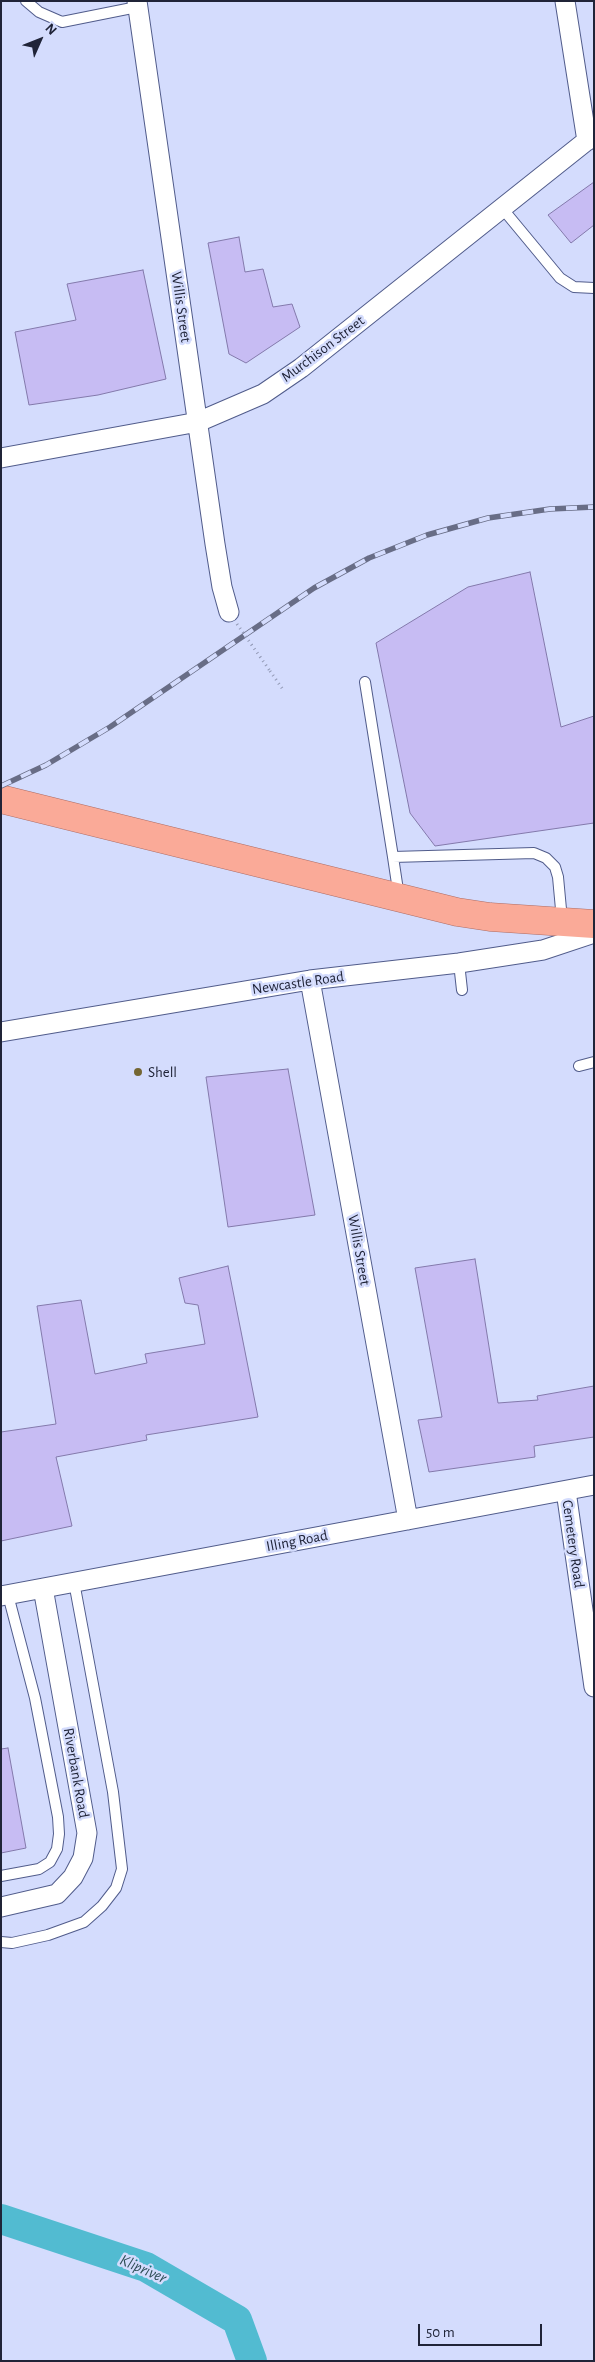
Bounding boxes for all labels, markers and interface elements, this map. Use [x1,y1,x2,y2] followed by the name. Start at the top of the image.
[15,15,65,65] north arrow
[42,21,59,38] text: N
[167,270,195,344] street label: Willis Street
[278,312,368,386] street label: Murchison Street
[251,968,345,998] street label: Newcastle Road
[148,1063,177,1081] place label: Shell
[132,1066,144,1078] marker: Shell
[344,1213,374,1287] street label: Willis Street
[558,1499,588,1589] street label: Cemetery Road
[265,1526,329,1556] street label: Illing Road
[59,1727,93,1819] street label: Riverbank Road
[117,2250,169,2288] water label: Klipriver
[420,2314,544,2346] scale bar
[426,2325,455,2340] text: 50 m

